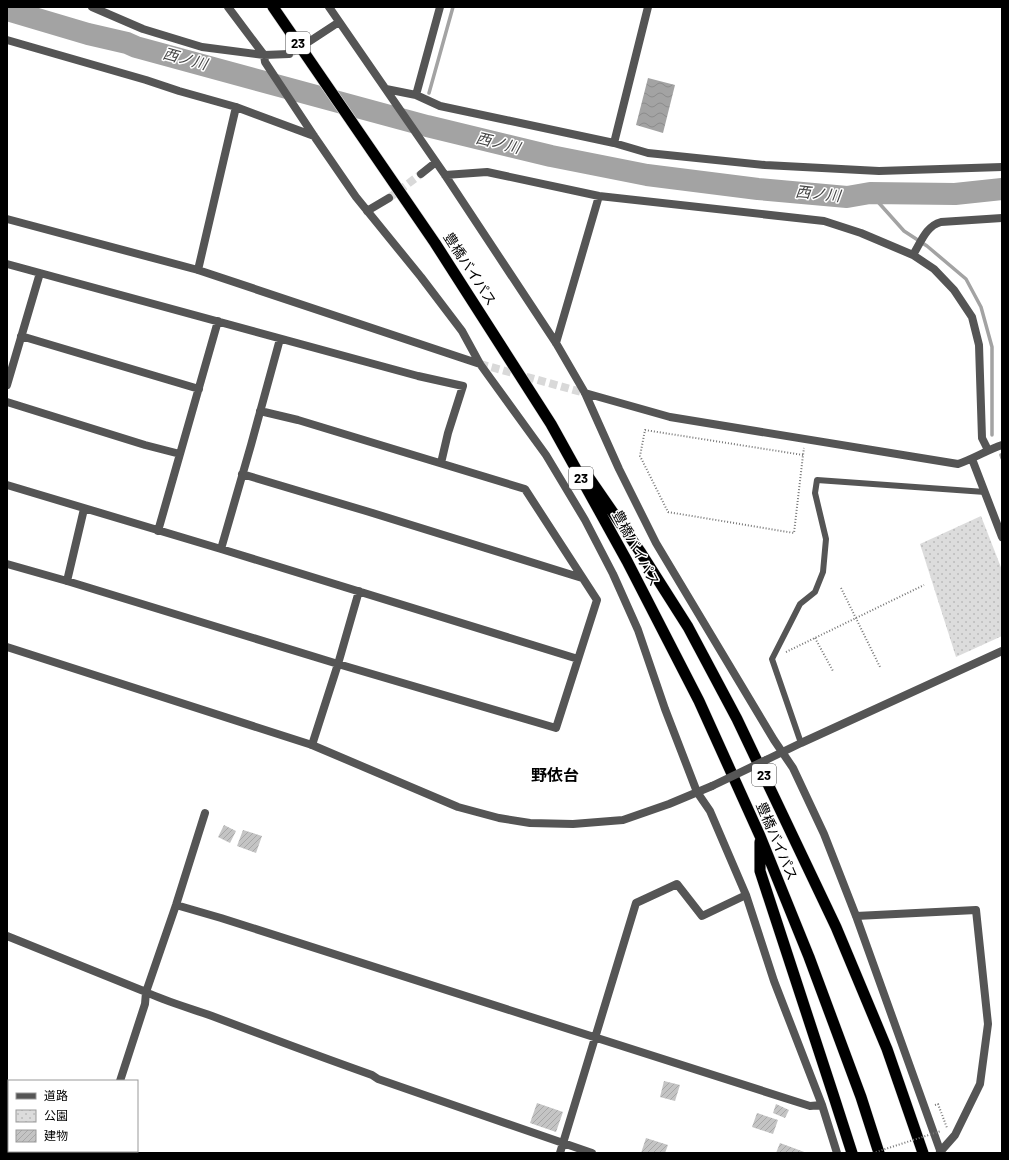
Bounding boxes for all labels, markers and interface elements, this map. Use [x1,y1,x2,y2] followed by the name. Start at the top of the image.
[286,32,310,54] road number: 23
[161,44,211,73] water label: 西ノ川
[474,128,524,157] water label: 西ノ川
[795,182,843,205] water label: 西ノ川
[440,229,500,308] street label: 豊橋バイパス
[569,467,593,489] road number: 23
[609,507,664,589] street label: 豊橋バイパス
[752,764,776,786] road number: 23
[531,765,579,784] district label: 野依台
[753,799,802,883] street label: 豊橋バイパス
[8,1080,138,1152] legend
[44,1088,68,1102] text: 道路
[44,1108,68,1122] text: 公園
[44,1128,68,1142] text: 建物

